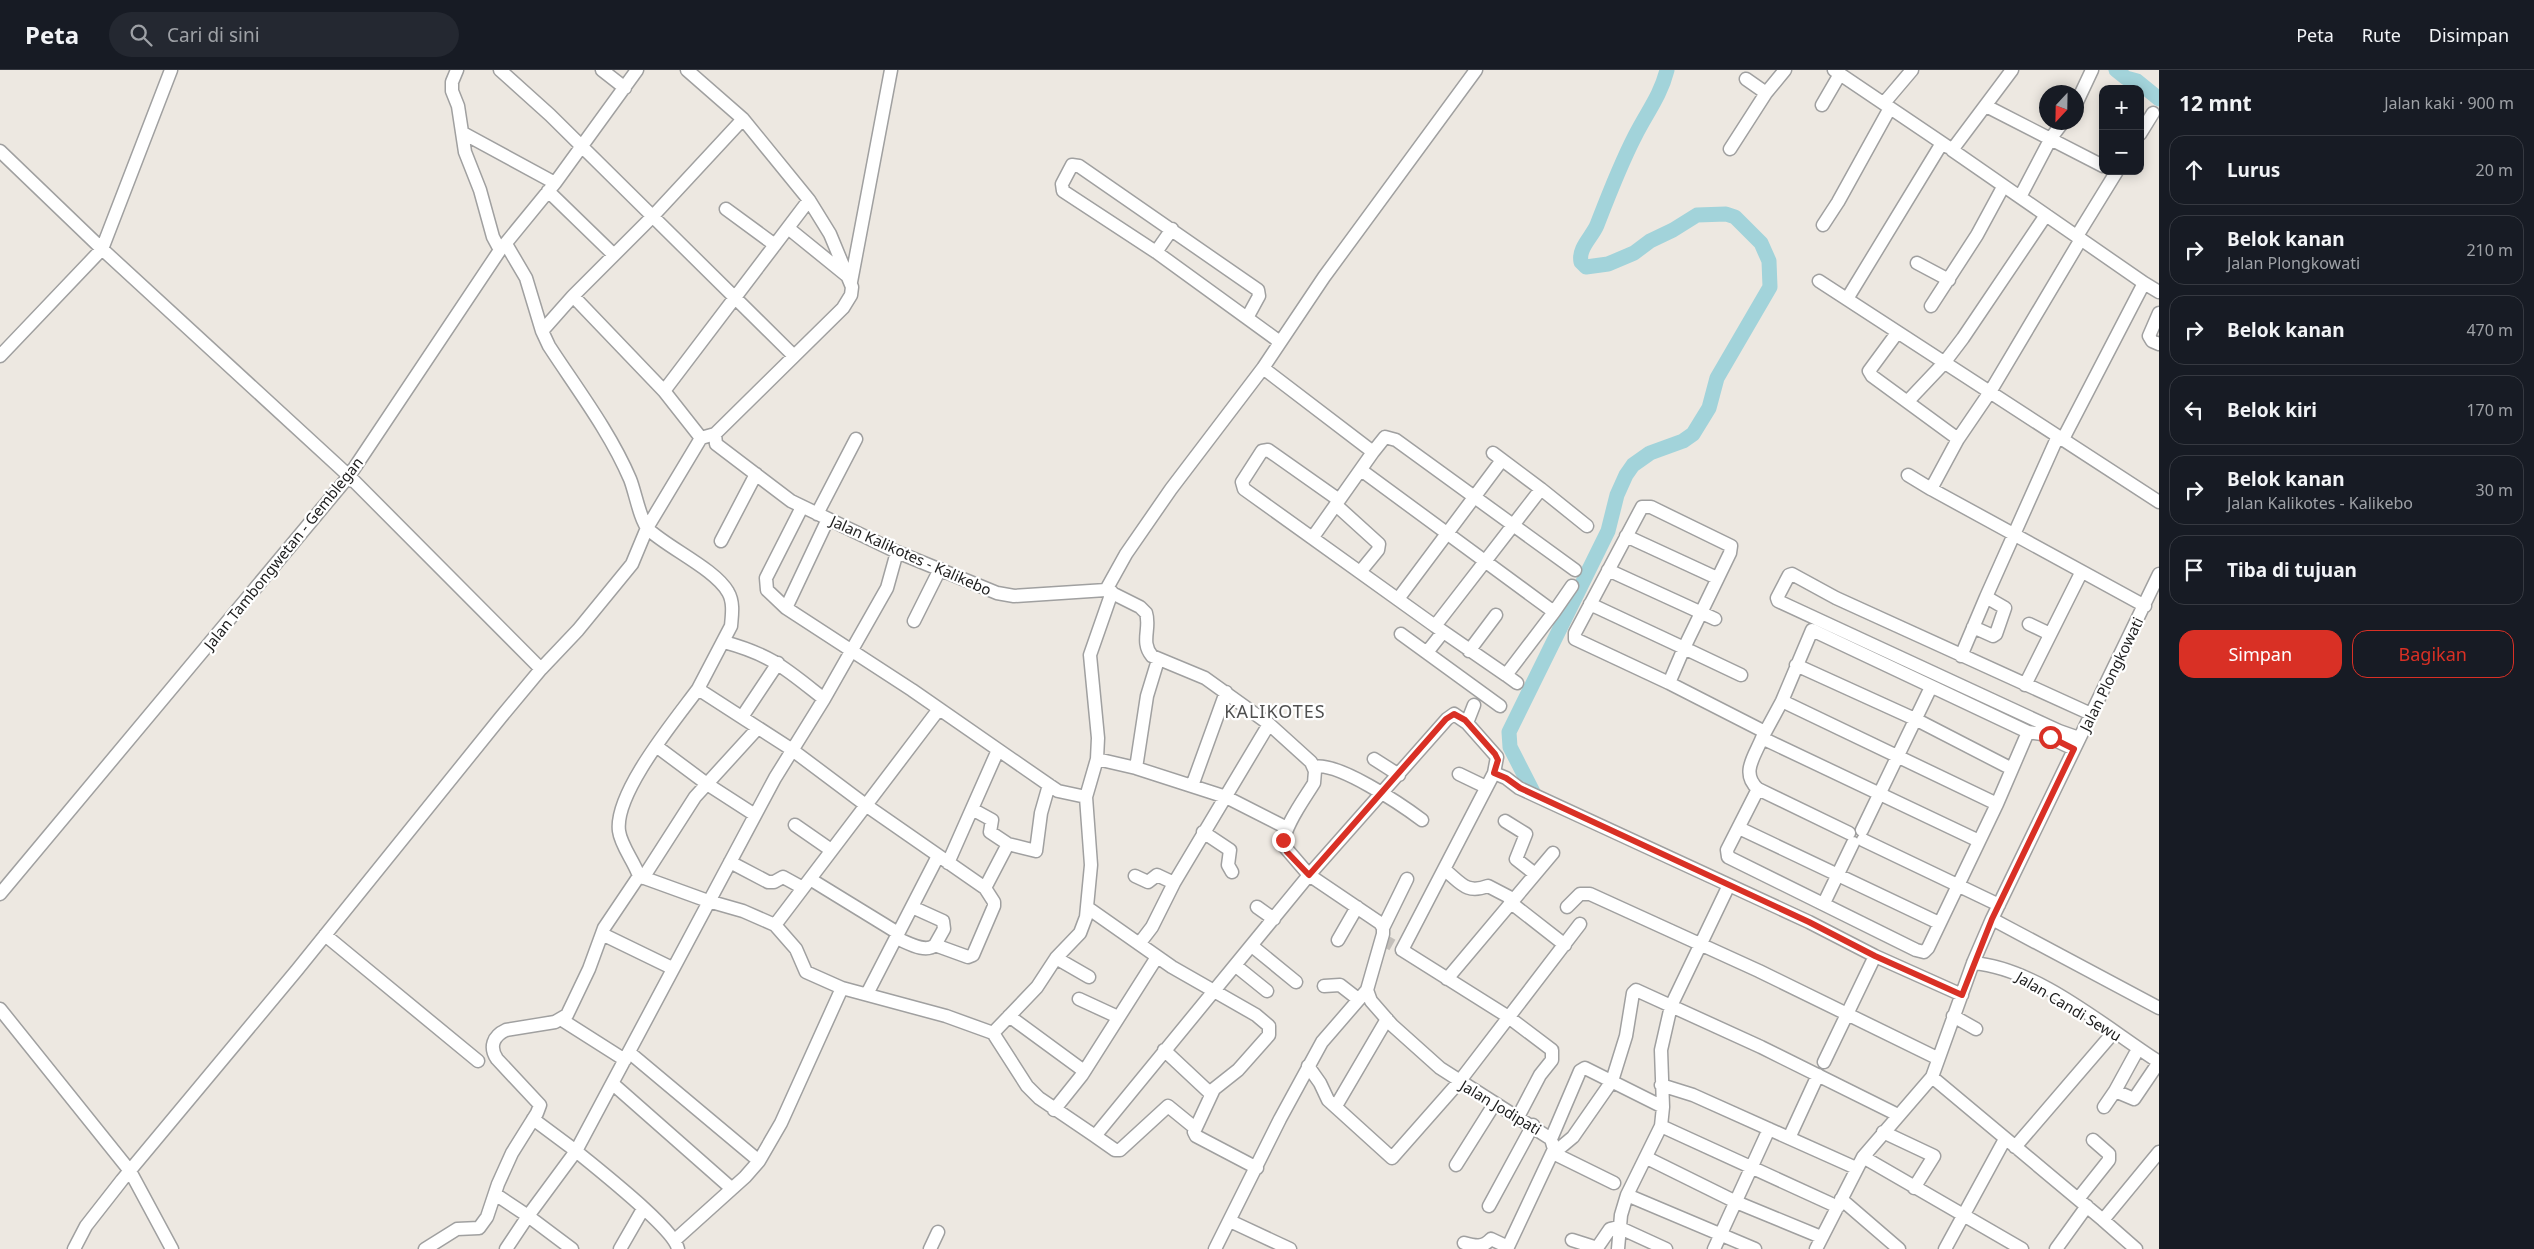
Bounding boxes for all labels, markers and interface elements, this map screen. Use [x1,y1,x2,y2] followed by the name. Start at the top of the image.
[109,12,459,57] search box
[25,18,79,51] text: Peta
[127,21,155,49] icon: search
[167,22,260,48] text: Cari di sini
[2296,23,2334,47] text: Peta
[2362,23,2401,47] text: Rute
[2429,23,2509,47] text: Disimpan
[2039,85,2084,130] north arrow
[2099,85,2144,175] map controls
[2099,85,2144,130] button: +
[2179,89,2252,117] text: 12 mnt
[2384,92,2514,114] text: Jalan kaki · 900 m
[2099,130,2144,175] button: −
[2180,156,2208,184] icon: ahead
[2227,157,2280,183] text: Lurus
[2476,159,2513,181] text: 20 m
[2227,226,2344,252] text: Belok kanan
[2180,236,2208,264] icon: right
[2466,239,2513,261] text: 210 m
[2227,252,2360,274] text: Jalan Plongkowati
[2180,316,2208,344] icon: right
[2227,317,2344,343] text: Belok kanan
[2466,319,2513,341] text: 470 m
[2180,396,2208,424] icon: left
[2227,397,2317,423] text: Belok kiri
[2466,399,2513,421] text: 170 m
[198,453,367,655] street label: Jalan Tambongwetan - Gemblegan
[2227,466,2344,492] text: Belok kanan
[2180,476,2208,504] icon: right
[2476,479,2513,501] text: 30 m
[2227,492,2413,514] text: Jalan Kalikotes - Kalikebo
[825,510,995,600] street label: Jalan Kalikotes - Kalikebo
[2180,556,2208,584] icon: arrive
[2227,557,2357,583] text: Tiba di tujuan
[2074,614,2147,736] street label: Jalan Plongkowati
[2179,630,2342,678] button: Simpan
[2352,630,2514,678] button: Bagikan
[1224,699,1326,723] district label: KALIKOTES
[2039,726,2062,749] route start
[1272,829,1295,852] route end
[2011,966,2125,1045] street label: Jalan Candi Sewu
[1455,1074,1545,1139] street label: Jalan Jodipati

